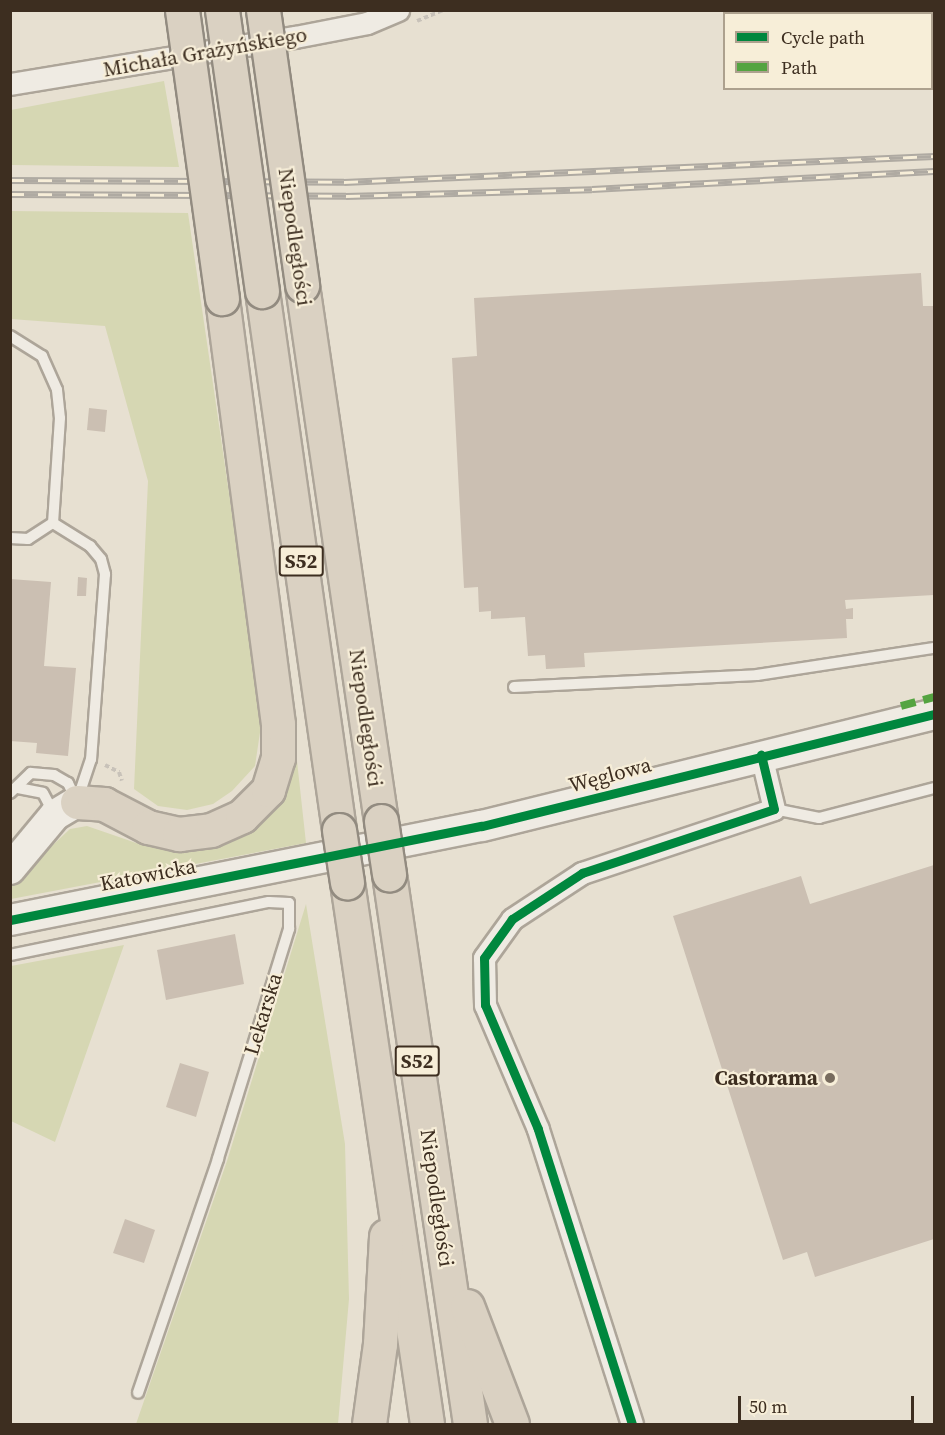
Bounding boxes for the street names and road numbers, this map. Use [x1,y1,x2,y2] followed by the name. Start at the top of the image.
[101,22,309,82] street label: Michała Grażyńskiego
[273,166,317,308] street label: Niepodległości
[278,544,324,578] road number: S52
[344,647,388,789] street label: Niepodległości
[566,752,654,798] street label: Węglowa
[98,853,198,897] street label: Katowicka
[239,970,287,1058] street label: Lekarska
[394,1044,440,1078] road number: S52
[415,1127,459,1269] street label: Niepodległości

